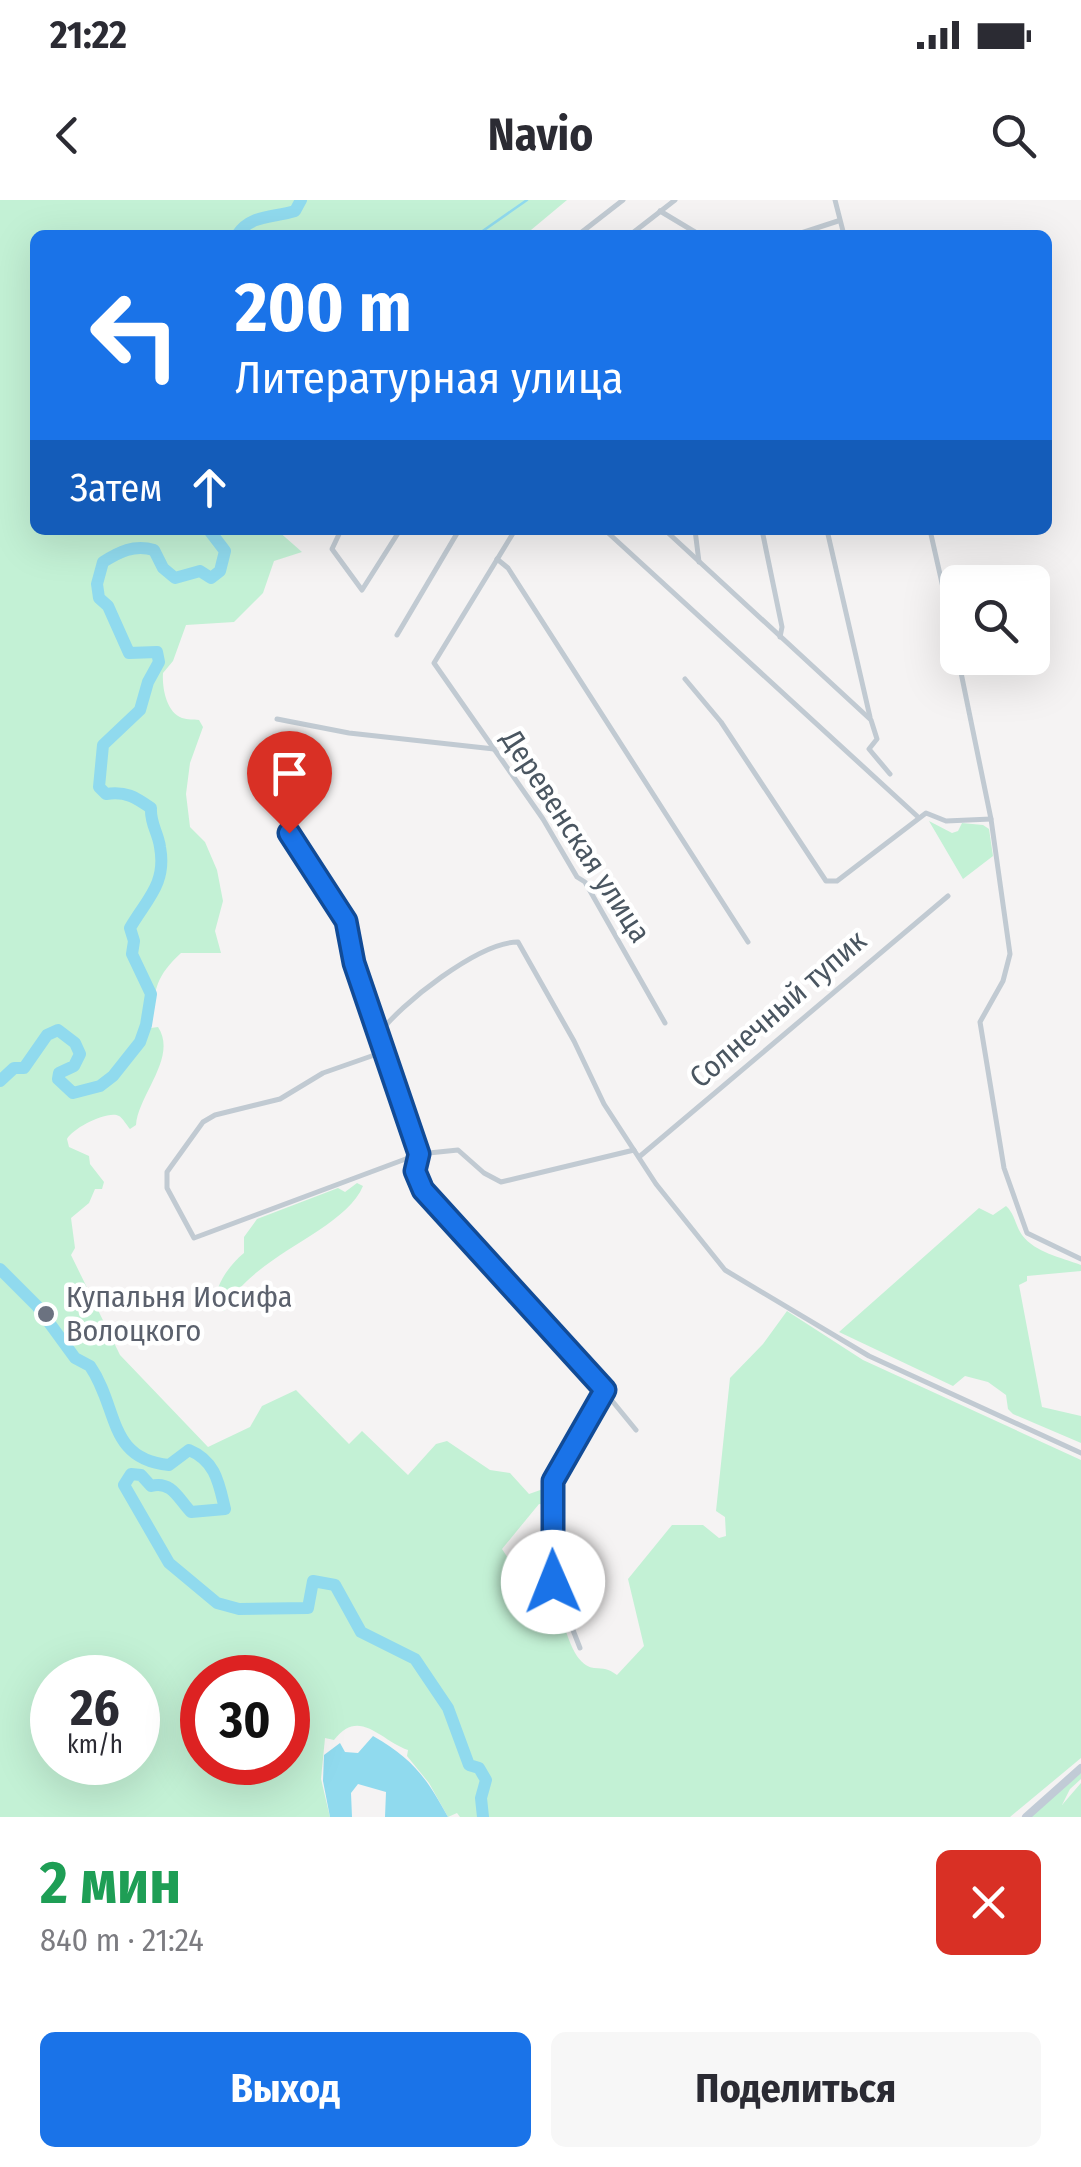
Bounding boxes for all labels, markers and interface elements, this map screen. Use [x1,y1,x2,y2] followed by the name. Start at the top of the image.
[50,12,127,58] text: 21:22
[40,108,95,163] icon: back
[488,108,593,162] text: Navio
[986,108,1041,163] icon: search
[235,266,412,350] text: 200 m
[70,270,200,400] icon: left
[235,351,624,405] text: Литературная улица
[182,460,237,515] icon: ahead
[70,465,162,511] text: Затем
[940,565,1050,675] map controls
[940,565,1050,675] button: search
[493,722,658,949] street label: Деревенская улица
[247,731,332,834] pin
[262,746,317,801] icon: arrive
[682,923,874,1095] street label: Солнечный тупик
[66,1279,292,1349] place label: Купальня Иосифа Волоцкого
[35,1303,57,1325] marker: Купальня Иосифа Волоцкого
[501,1530,605,1634] position arrow
[180,1655,310,1785] speed limit sign: 30
[70,1678,120,1738] text: 26
[67,1730,123,1760] text: km/h
[40,1847,181,1919] text: 2 мин
[936,1850,1041,1955] button: close
[40,1921,204,1959] text: 840 m · 21:24
[40,2032,531,2147] button: Выход
[551,2032,1041,2147] button: Поделиться

